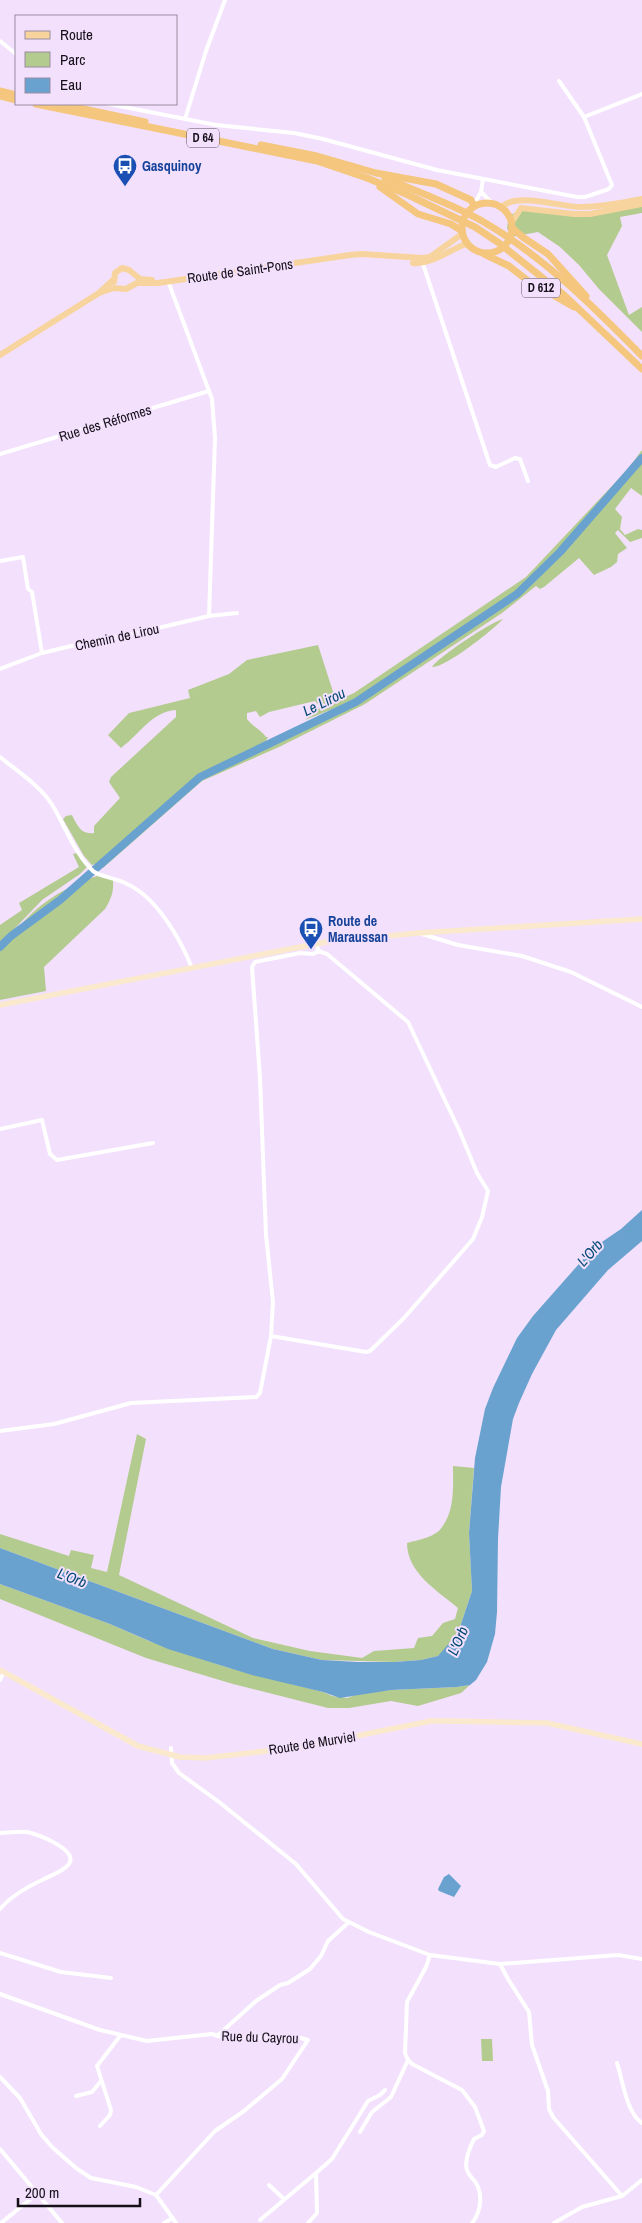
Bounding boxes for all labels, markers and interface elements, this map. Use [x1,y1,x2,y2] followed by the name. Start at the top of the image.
[15,15,178,105] legend
[60,24,93,45] text: Route
[60,49,85,70] text: Parc
[60,74,82,95] text: Eau
[187,128,219,148] road number: D 64
[112,153,138,187] bus stop icon: Gasquinoy
[142,157,202,175] place label: Gasquinoy
[186,255,294,287] street label: Route de Saint-Pons
[522,278,560,298] road number: D 612
[57,400,154,446] street label: Rue des Réformes
[73,619,161,655] street label: Chemin de Lirou
[299,682,349,721] water label: Le Lirou
[328,912,388,946] place label: Route de Maraussan
[298,916,324,950] bus stop icon: Route de Maraussan
[572,1234,607,1271] water label: L'Orb
[55,1562,90,1593] water label: L'Orb
[442,1623,473,1659] water label: L'Orb
[267,1727,357,1759] street label: Route de Murviel
[221,2027,299,2047] street label: Rue du Cayrou
[18,2176,140,2208] scale bar
[25,2182,59,2203] text: 200 m

